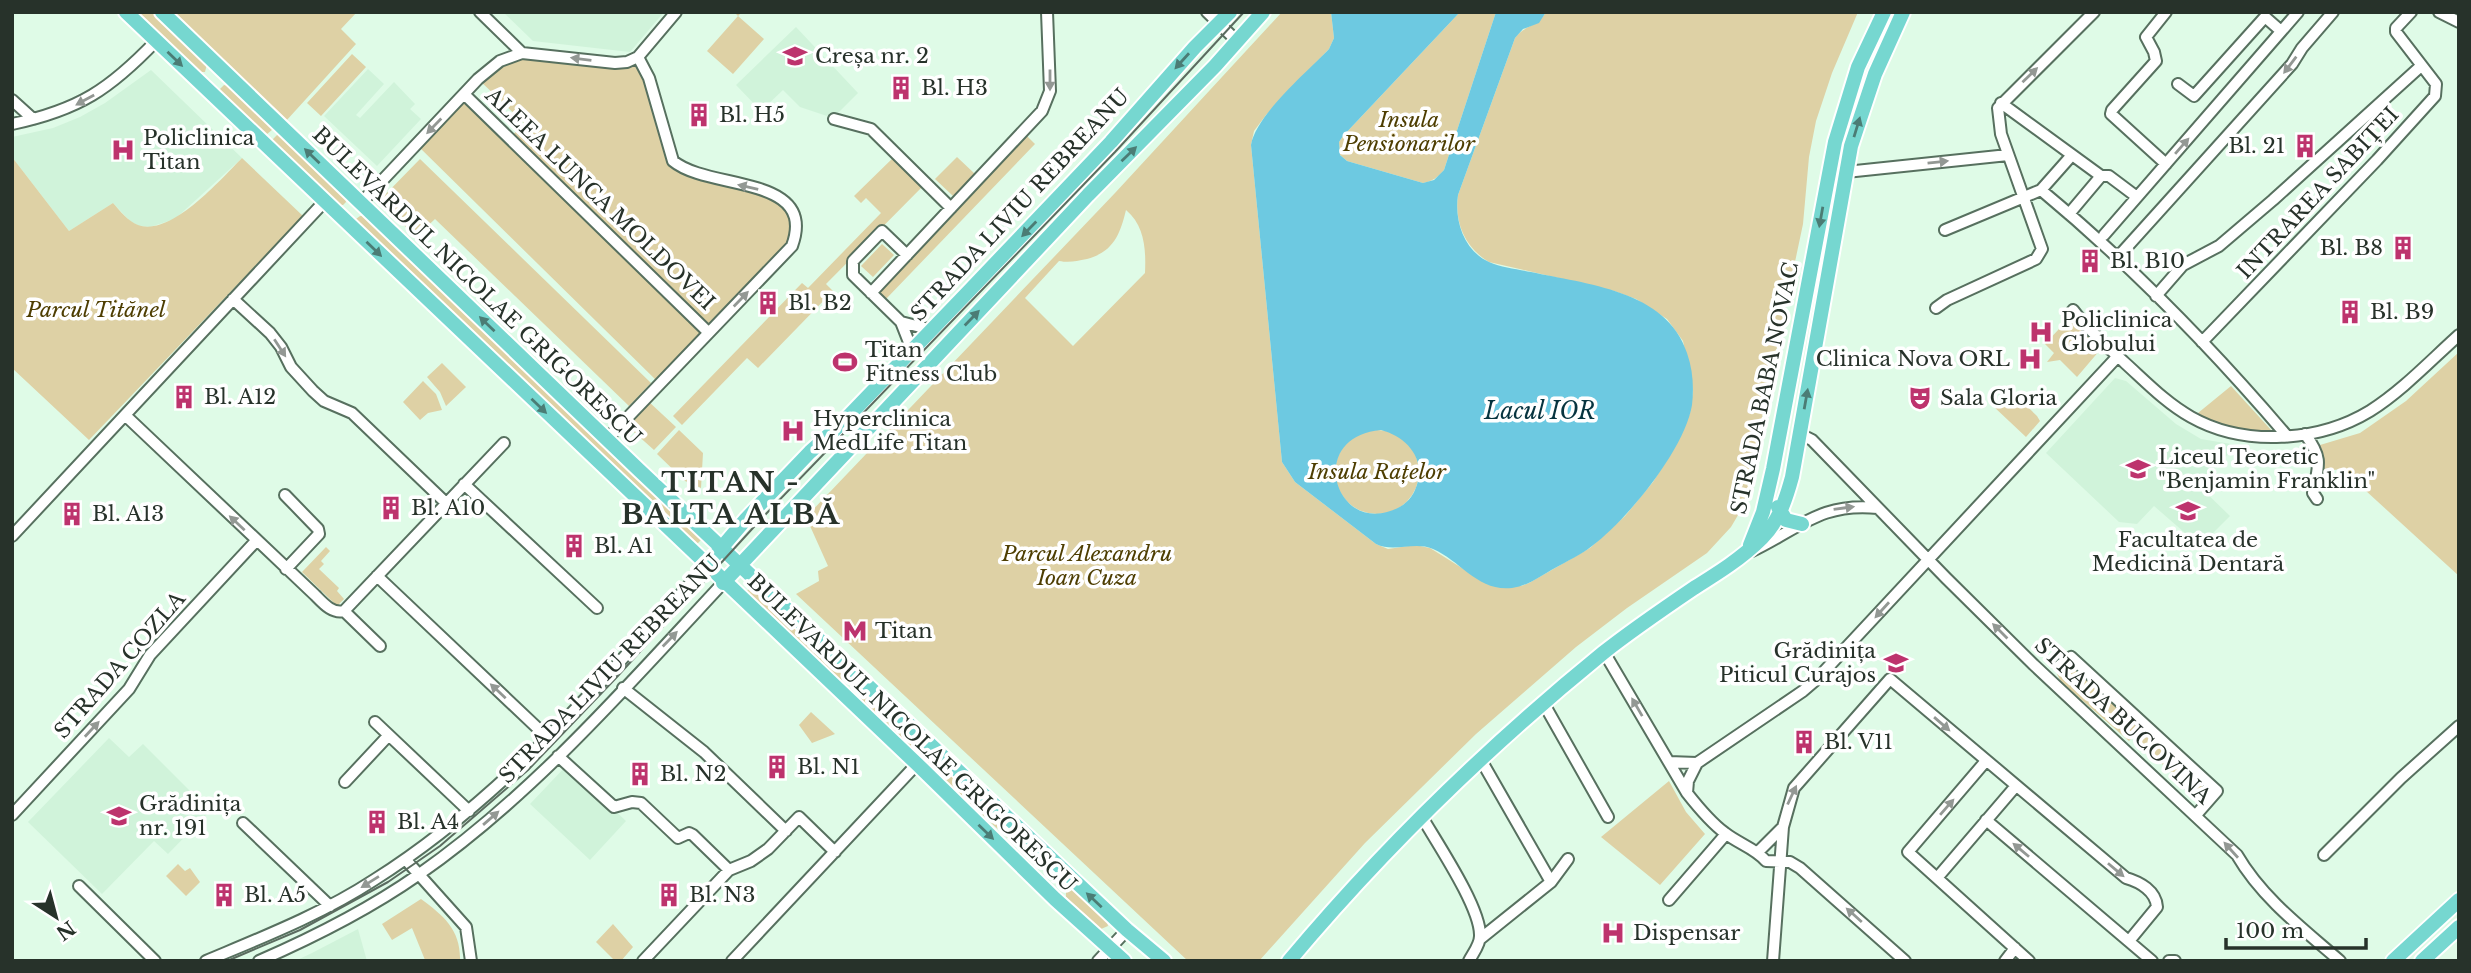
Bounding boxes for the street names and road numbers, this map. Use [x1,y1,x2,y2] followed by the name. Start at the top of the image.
[479,82,720,316] street label: ALEEA LUNCA MOLDOVEI
[905,83,1135,327] street label: STRADA LIVIU REBREANU
[2232,102,2404,284] street label: INTRAREA SABIȚEI
[307,121,647,451] street label: BULEVARDUL NICOLAE GRIGORESCU
[1726,260,1804,516] street label: STRADA BABA NOVAC
[494,549,726,789] street label: STRADA LIVIU REBREANU
[742,568,1082,898] street label: BULEVARDUL NICOLAE GRIGORESCU
[49,586,191,744] street label: STRADA COZLA
[2029,632,2217,810] street label: STRADA BUCOVINA

